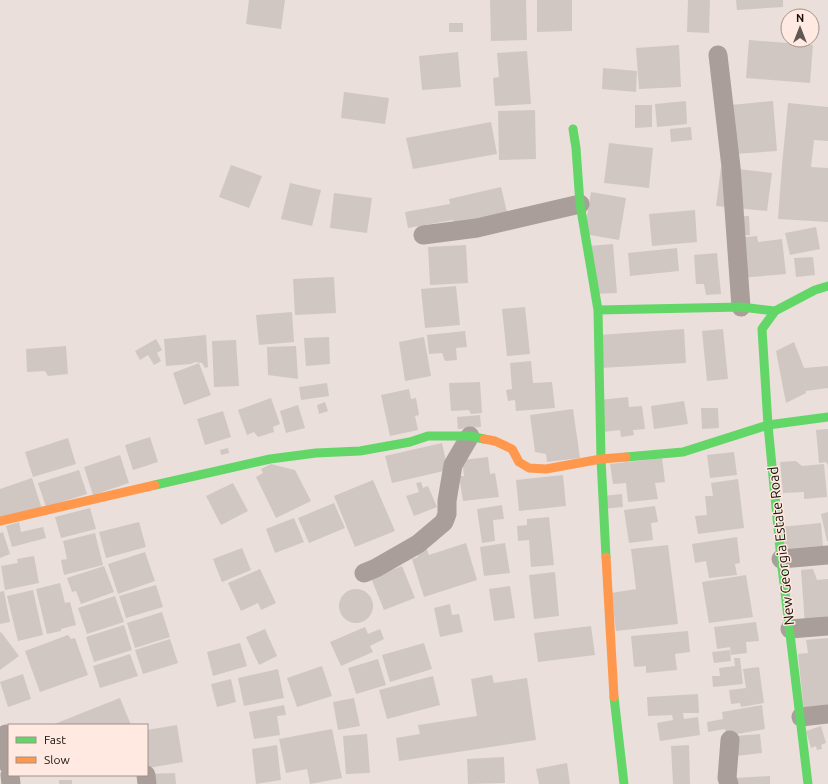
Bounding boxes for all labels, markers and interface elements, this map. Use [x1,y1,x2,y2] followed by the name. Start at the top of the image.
[780,8,820,48] north arrow
[796,12,804,24] text: N
[765,466,797,626] street label: New Georgia Estate Road
[8,724,148,776] legend
[44,733,66,746] text: Fast
[44,753,70,766] text: Slow

